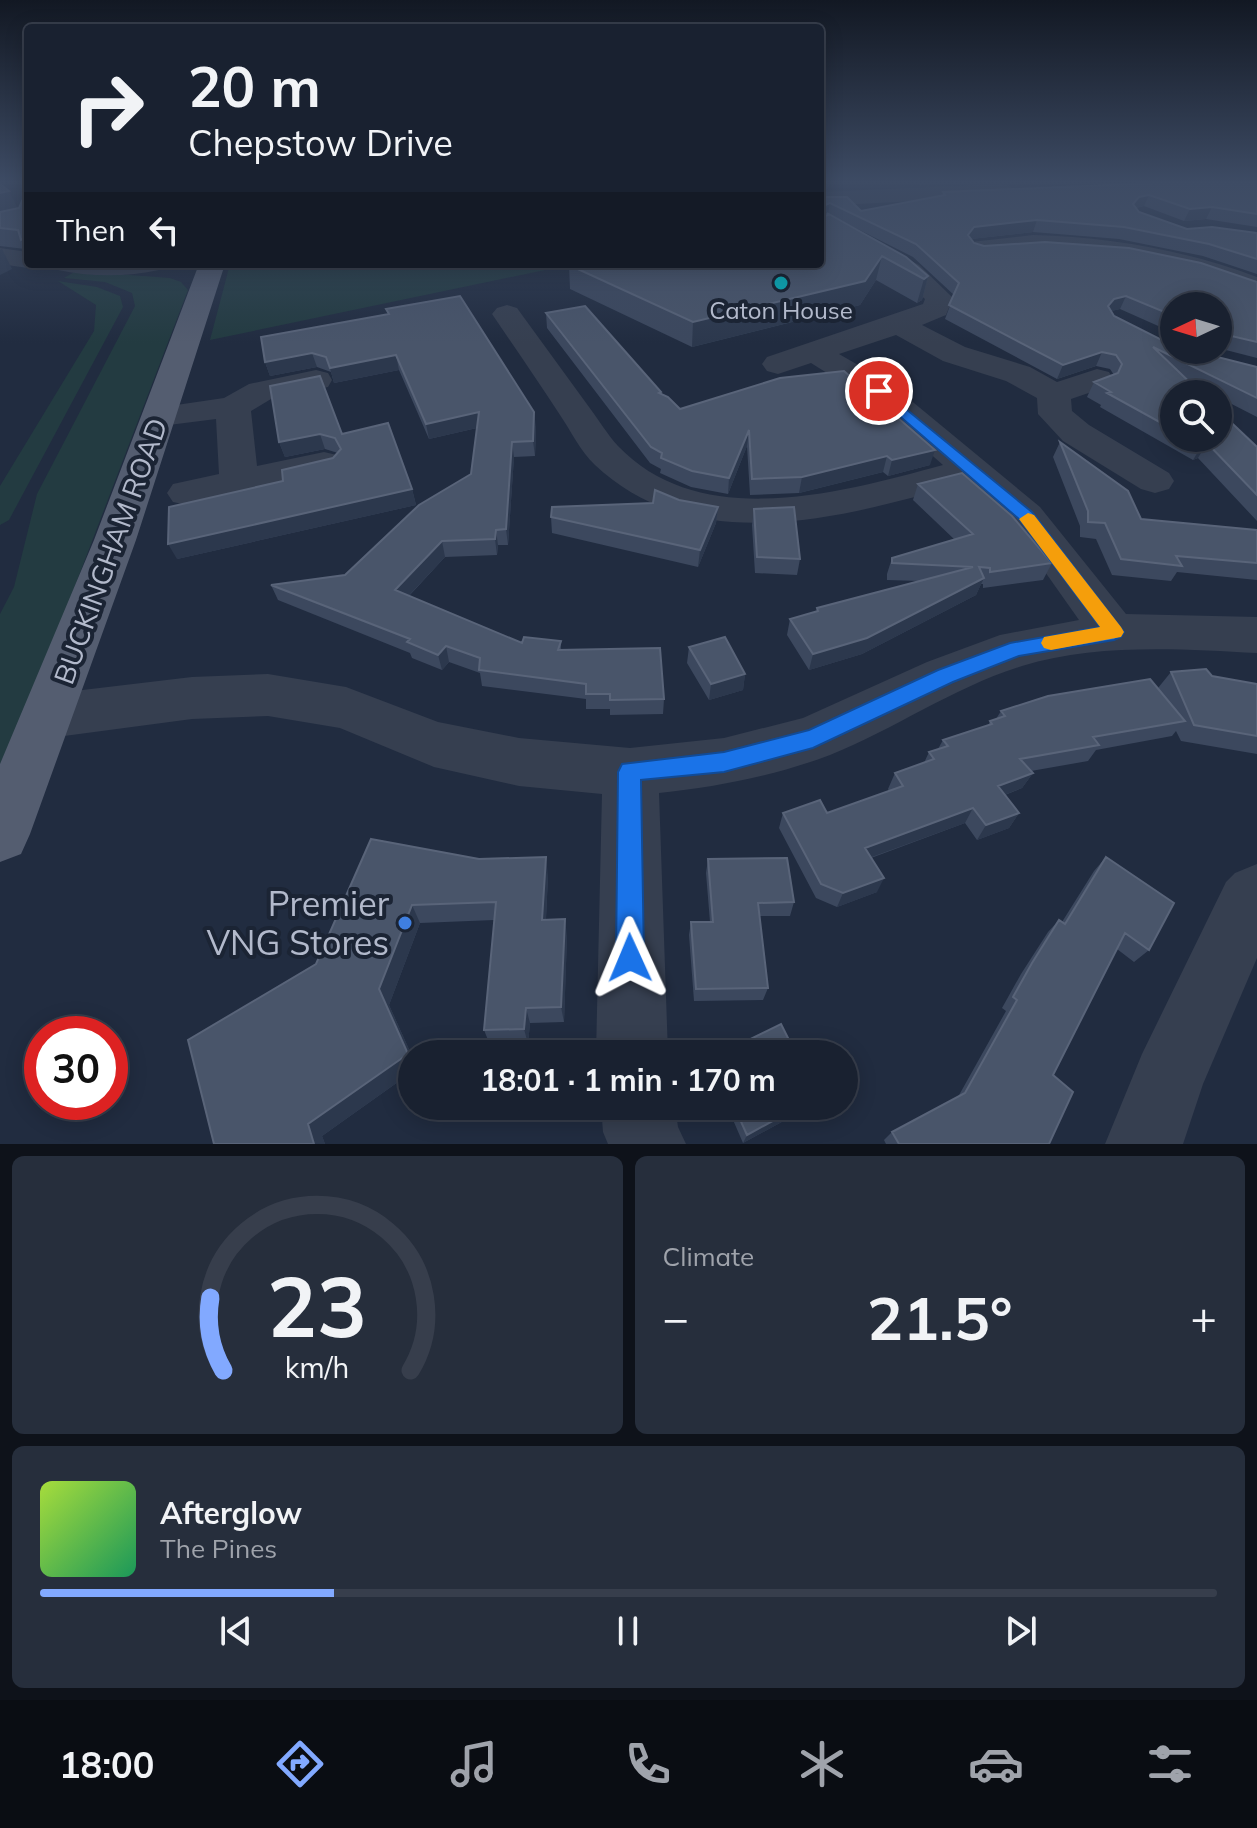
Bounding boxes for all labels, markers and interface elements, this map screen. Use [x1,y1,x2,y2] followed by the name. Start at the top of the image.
[188,51,321,121] text: 20 m
[56,56,160,160] icon: right
[188,120,453,165] text: Chepstow Drive
[142,208,186,252] icon: left
[56,211,126,249] text: Then
[772,274,790,292] marker: Caton House
[1160,292,1232,364] north arrow
[1160,292,1232,452] map controls
[709,295,853,325] place label: Caton House
[845,357,913,425] pin
[857,369,901,413] icon: arrive
[1160,380,1232,452] button: search
[46,413,174,689] street label: BUCKINGHAM ROAD
[206,882,390,964] place label: Premier VNG Stores
[396,914,414,932] marker: Premier VNG Stores
[588,916,672,1000] position arrow
[24,1016,128,1120] speed limit sign: 30
[480,1061,776,1099] text: 18:01 · 1 min · 170 m
[663,1240,754,1273] text: Climate
[267,1253,367,1358] text: 23
[867,1280,1013,1355] text: 21.5°
[663,1290,689,1345] text: −
[1191,1290,1217,1345] text: +
[285,1349,350,1385] text: km/h
[160,1494,302,1532] text: Afterglow
[160,1532,277,1565] text: The Pines
[214,1609,258,1653] icon: previous
[606,1609,650,1653] icon: pause
[999,1609,1043,1653] icon: next
[272,1736,328,1792] icon: directions
[446,1736,502,1792] icon: music
[620,1736,676,1792] icon: phone
[794,1736,850,1792] icon: climate
[968,1736,1024,1792] icon: car
[1142,1736,1198,1792] icon: filters
[59,1742,154,1787] text: 18:00

